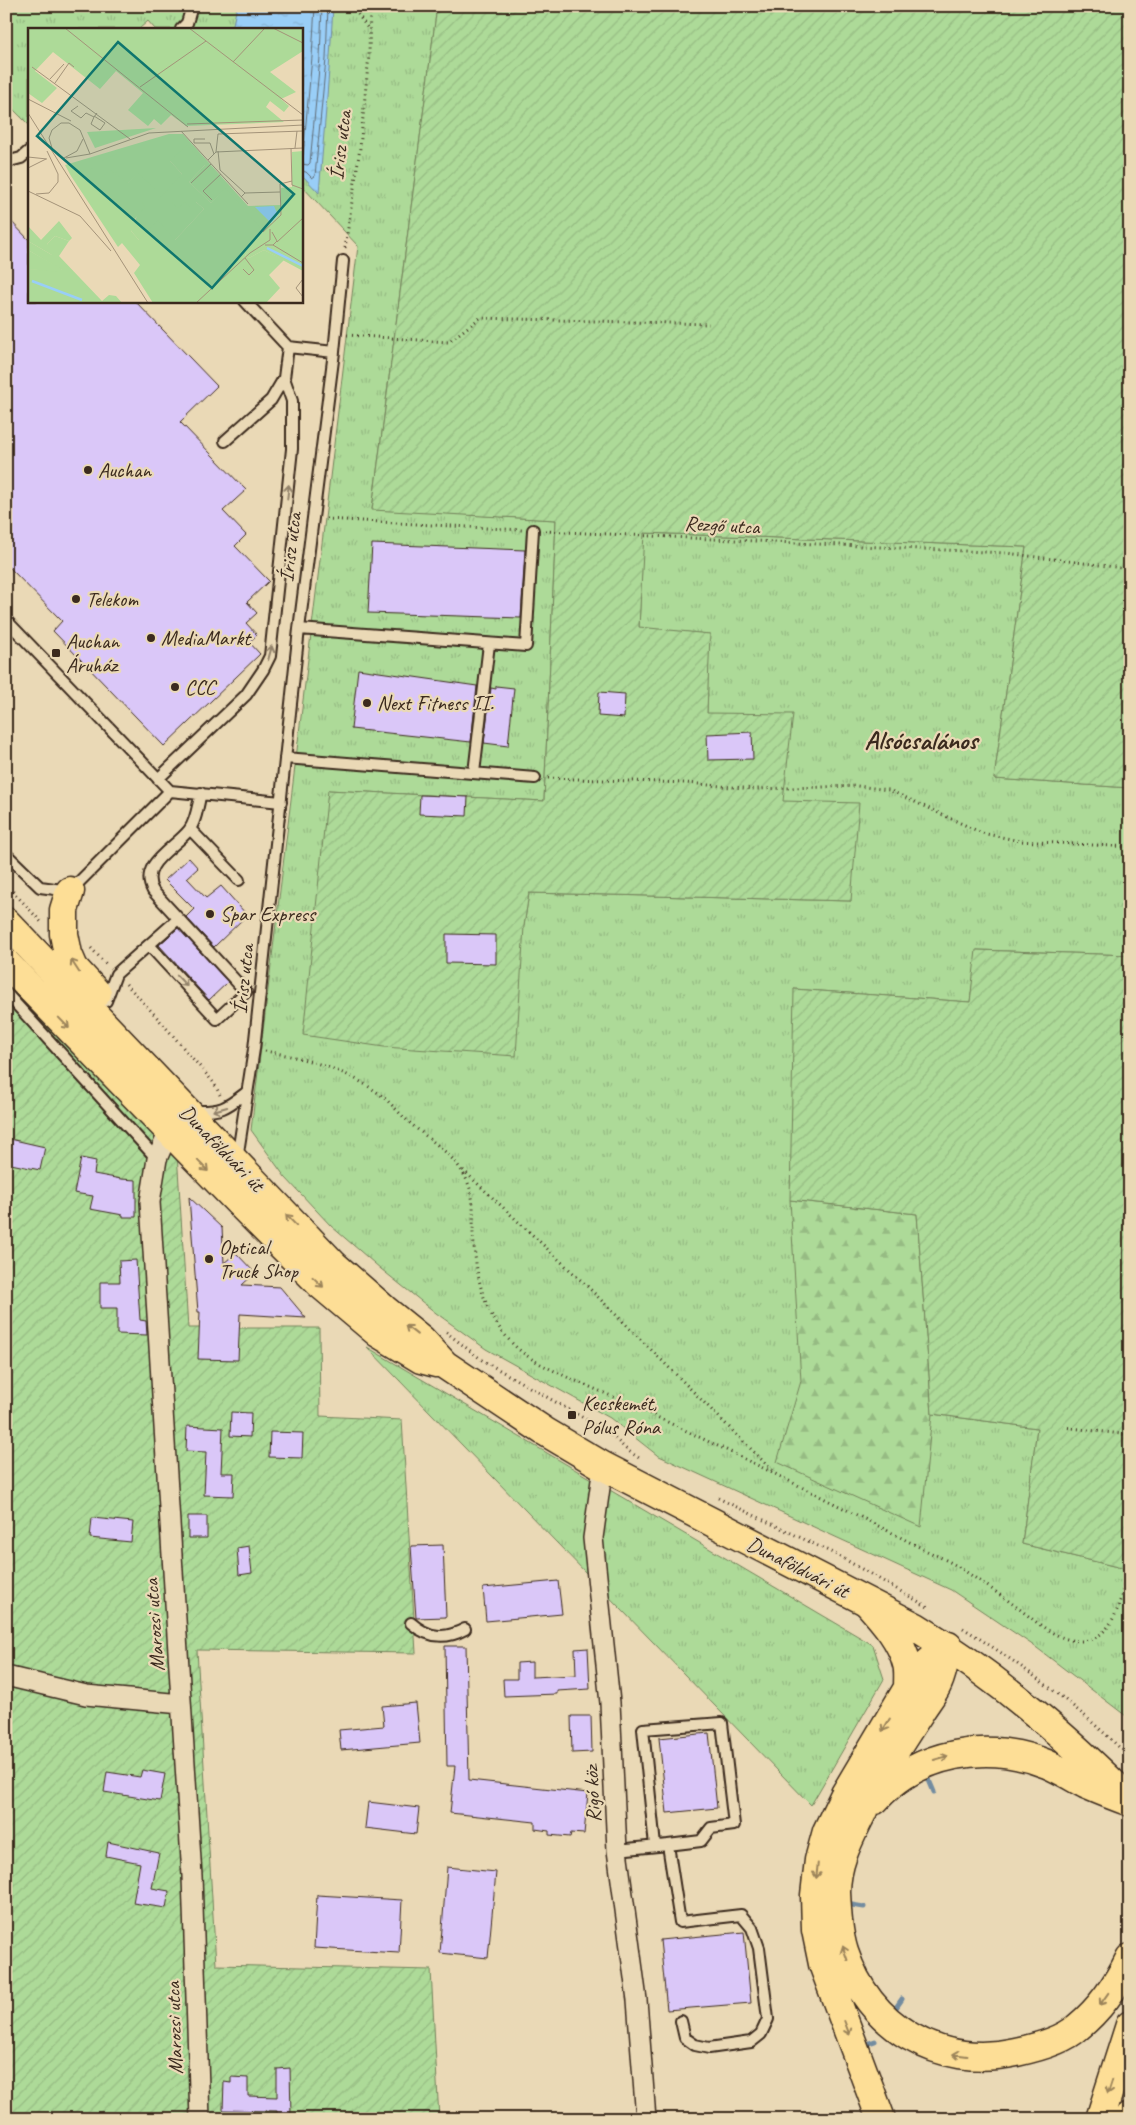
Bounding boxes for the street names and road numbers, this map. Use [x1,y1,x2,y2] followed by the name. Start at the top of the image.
[323,107,357,181] street label: Írisz utca
[273,509,307,583] street label: Írisz utca
[684,510,762,540] street label: Rezgő utca
[226,941,260,1015] street label: Írisz utca
[174,1099,271,1198] street label: Dunaföldvári út
[743,1530,855,1605] street label: Dunaföldvári út
[138,1576,170,1672] street label: Marozsi utca
[577,1763,606,1823] street label: Rigó köz
[159,1980,189,2075] street label: Marozsi utca

